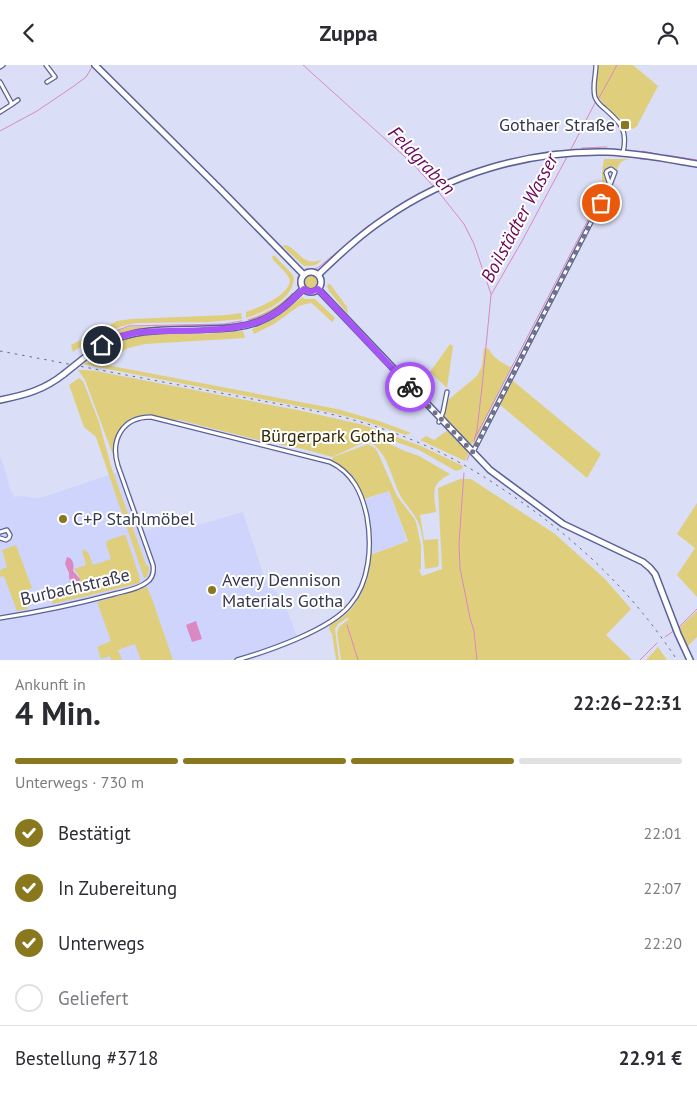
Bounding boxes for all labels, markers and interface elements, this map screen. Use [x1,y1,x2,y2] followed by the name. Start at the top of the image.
[15,19,43,47] icon: back
[319,19,378,47] text: Zuppa
[654,19,682,47] icon: person
[499,113,615,136] place label: Gothaer Straße
[619,119,631,131] marker: Gothaer Straße
[383,121,461,200] water label: Feldgraben
[475,148,564,286] water label: Boilstädter Wasser
[580,182,622,224] pin
[587,189,615,217] icon: bag
[81,324,123,366] pin
[88,331,116,359] icon: home
[385,362,435,412] courier
[396,373,424,401] icon: bike
[261,424,395,447] park label: Bürgerpark Gotha
[73,507,195,530] place label: C+P Stahlmöbel
[57,513,69,525] marker: C+P Stahlmöbel
[18,563,132,610] street label: Burbachstraße
[222,568,343,612] place label: Avery Dennison Materials Gotha
[206,584,218,596] marker: Avery Dennison Materials Gotha
[15,674,86,694] text: Ankunft in
[573,691,682,715] text: 22:26–22:31
[15,692,101,734] text: 4 Min.
[15,772,144,792] text: Unterwegs · 730 m
[15,819,43,847] icon: check
[58,821,131,845] text: Bestätigt
[644,823,682,843] text: 22:01
[15,874,43,902] icon: check
[58,876,177,900] text: In Zubereitung
[644,878,682,898] text: 22:07
[15,929,43,957] icon: check
[58,931,145,955] text: Unterwegs
[644,933,682,953] text: 22:20
[58,986,129,1010] text: Geliefert
[15,1046,158,1070] text: Bestellung #3718
[619,1046,682,1070] text: 22.91 €

